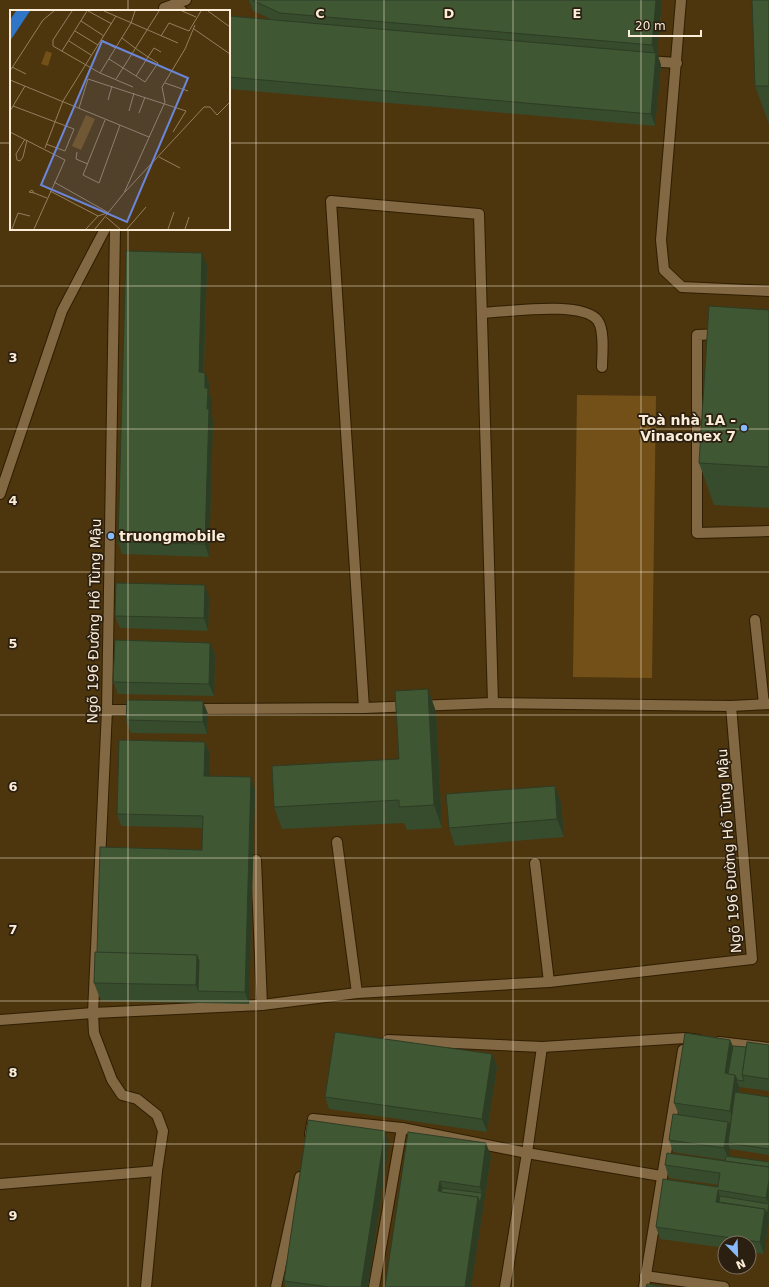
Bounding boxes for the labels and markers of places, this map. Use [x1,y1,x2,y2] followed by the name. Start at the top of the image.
[639,412,736,444] place label: Toà nhà 1A - Vinaconex 7
[739,423,749,433] marker: Toà nhà 1A - Vinaconex 7
[119,528,226,544] place label: truongmobile
[106,531,116,541] marker: truongmobile

